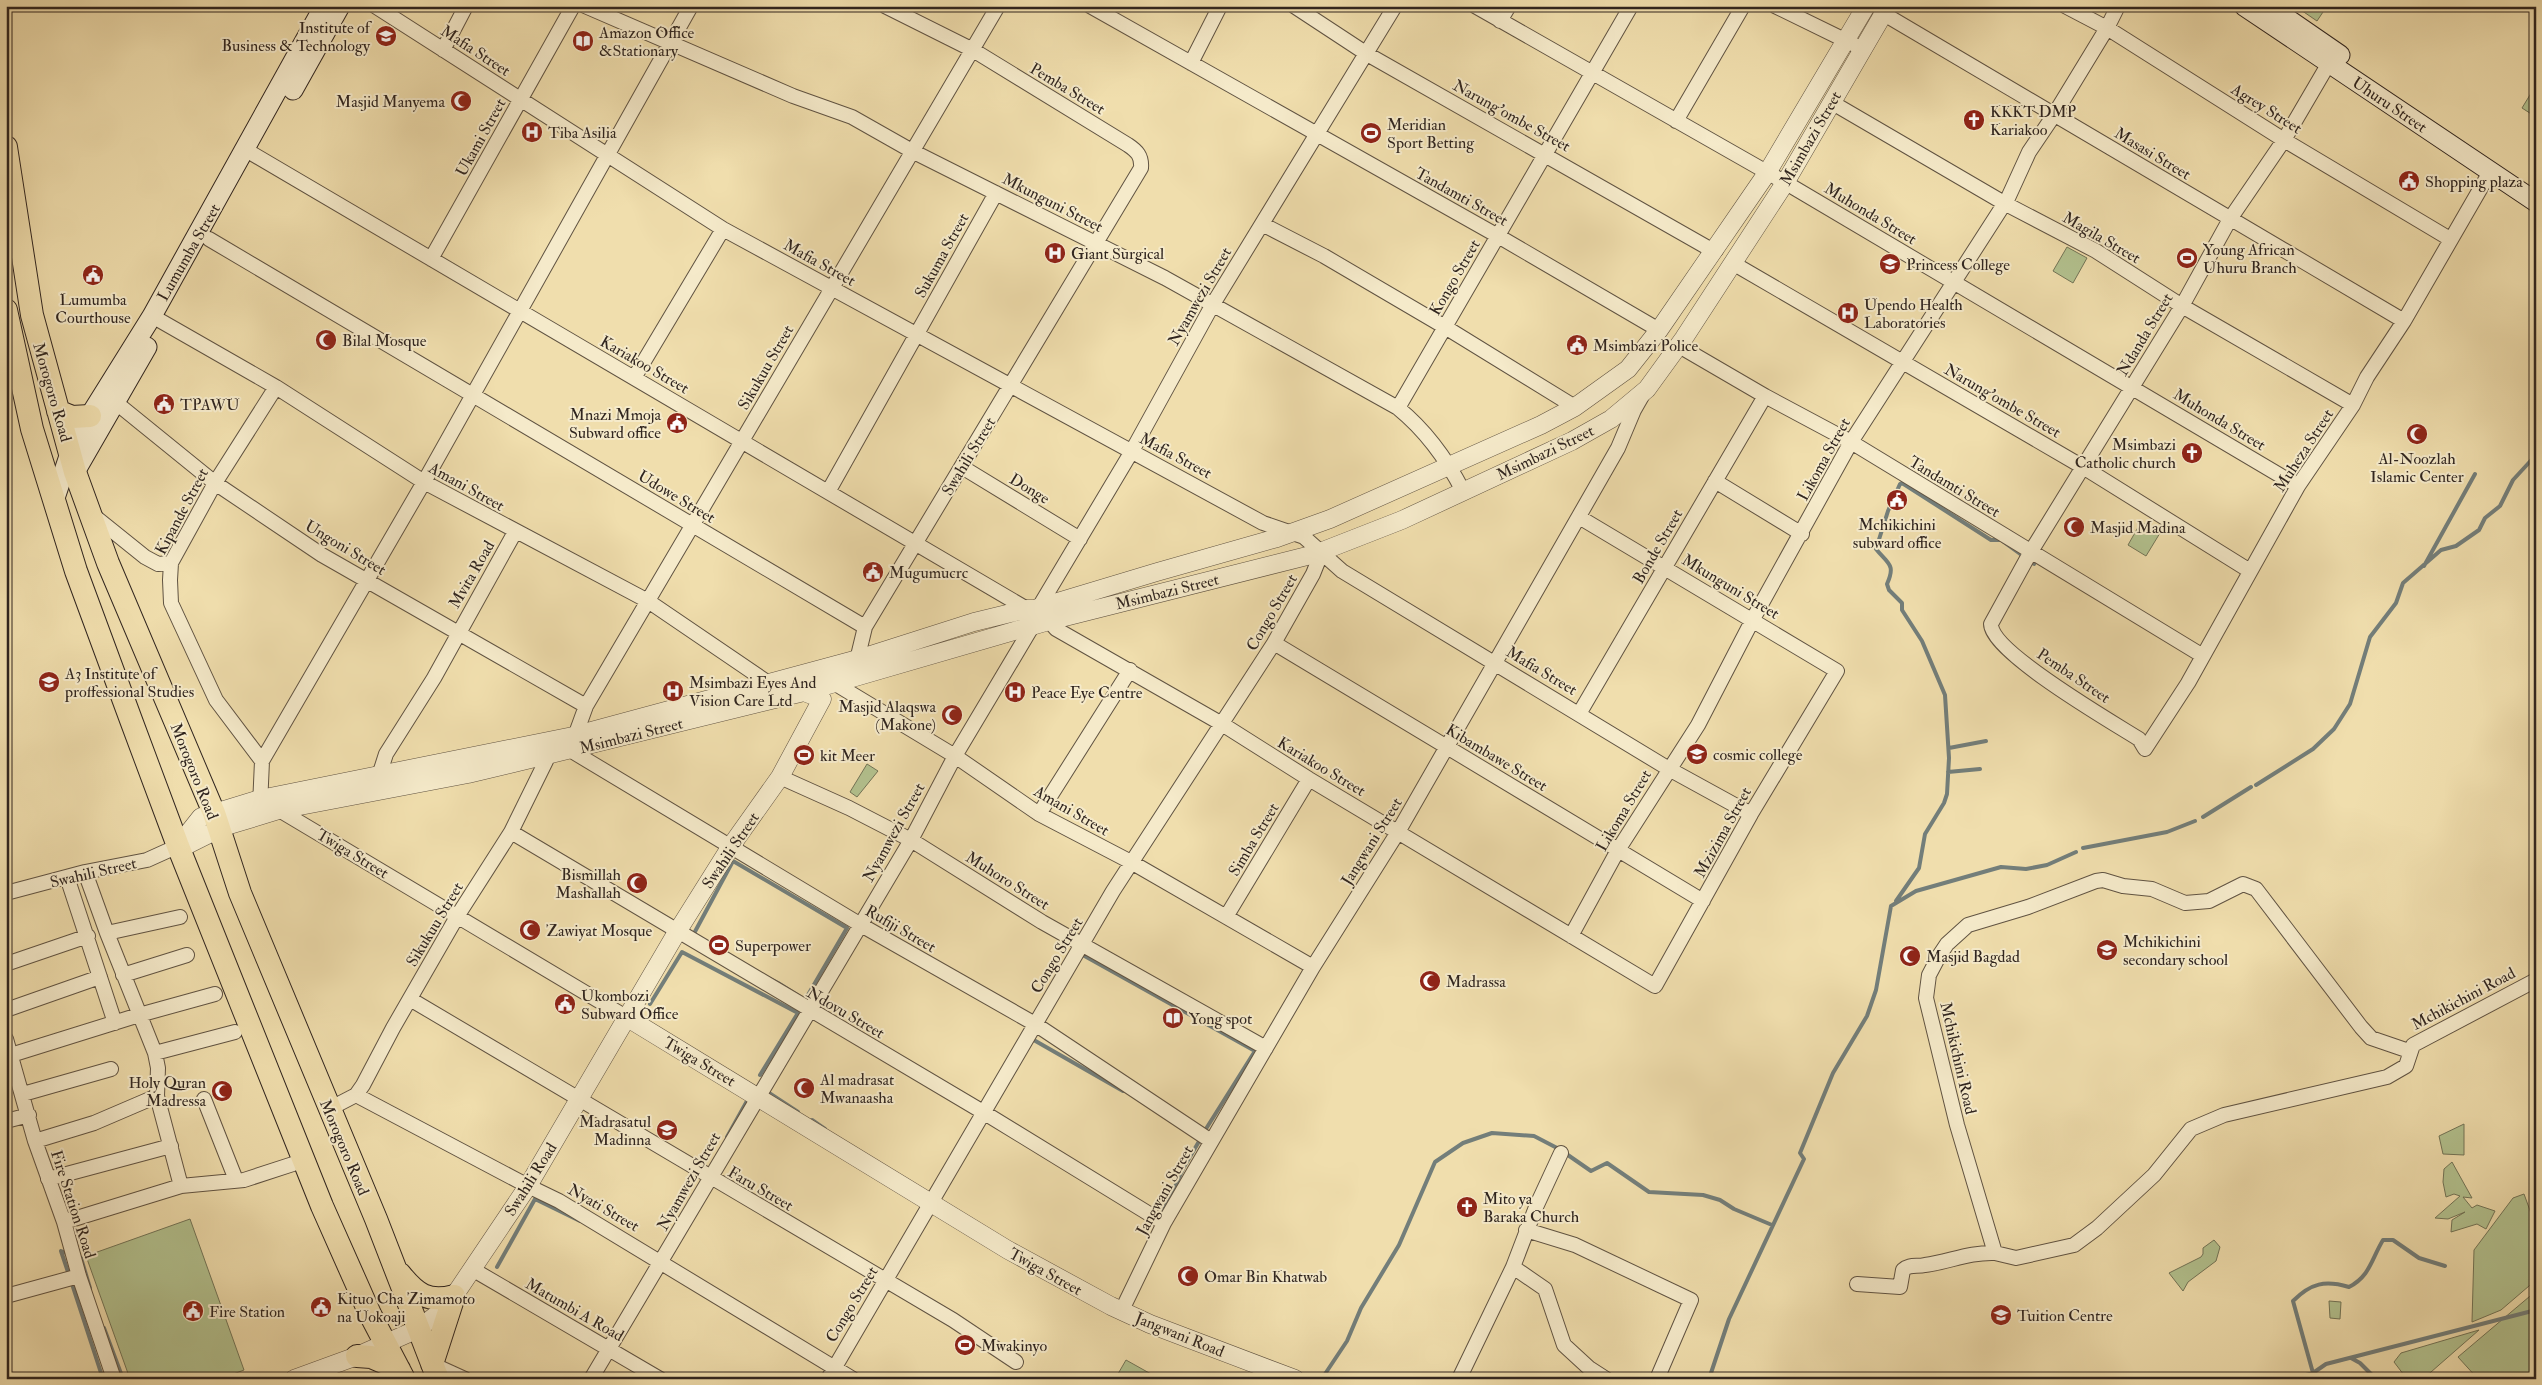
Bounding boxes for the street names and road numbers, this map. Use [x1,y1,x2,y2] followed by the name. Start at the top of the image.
[437,21,514,81] street label: Mafia Street
[1026,59,1109,119] street label: Pemba Street
[2348,72,2431,137] street label: Uhuru Street
[1449,75,1574,156] street label: Narung'ombe Street
[2227,79,2306,138] street label: Agrey Street
[1776,88,1846,189] street label: Msimbazi Street
[451,95,510,180] street label: Ukami Street
[2111,123,2194,184] street label: Masasi Street
[1412,163,1511,231] street label: Tandamti Street
[999,169,1106,237] street label: Mkunguni Street
[1821,178,1920,249] street label: Muhonda Street
[153,200,225,305] street label: Lumumba Street
[2059,208,2144,268] street label: Magila Street
[910,210,973,301] street label: Sukuma Street
[780,235,859,291] street label: Mafia Street
[1425,236,1485,319] street label: Kongo Street
[1164,244,1236,349] street label: Nyamwezi Street
[2112,290,2177,380] street label: Ndanda Street
[733,321,798,414] street label: Sikukuu Street
[597,331,692,398] street label: Kariakoo Street
[28,340,76,444] street label: Morogoro Road
[1941,359,2064,442] street label: Narung'ombe Street
[2170,384,2269,455] street label: Muhonda Street
[2270,405,2338,496] street label: Muheza Street
[938,414,1000,499] street label: Swahili Street
[1793,414,1855,504] street label: Likoma Street
[1493,421,1597,485] street label: Msimbazi Street
[1136,428,1215,483] street label: Mafia Street
[1905,452,2004,522] street label: Tandamti Street
[424,457,508,516] street label: Amani Street
[151,465,214,558] street label: Kipande Street
[634,466,719,528] street label: Udowe Street
[1006,469,1054,509] street label: Donge
[1628,506,1687,587] street label: Bonde Street
[301,516,390,580] street label: Ungoni Street
[444,537,499,612] street label: Mvita Road
[1678,550,1783,624] street label: Mkunguni Street
[1113,569,1221,614] street label: Msimbazi Street
[1242,571,1302,654] street label: Congo Street
[1502,642,1581,700] street label: Mafia Street
[2033,644,2114,708] street label: Pemba Street
[577,713,685,758] street label: Msimbazi Street
[166,720,223,823] street label: Morogoro Road
[1442,720,1551,796] street label: Kibambawe Street
[1274,733,1369,801] street label: Kariakoo Street
[1592,766,1656,855] street label: Likoma Street
[858,779,929,885] street label: Nyamwezi Street
[1029,781,1113,840] street label: Amani Street
[1690,784,1756,881] street label: Mzizima Street
[1336,794,1408,890] street label: Jangwani Street
[1224,799,1283,880] street label: Simba Street
[698,808,764,893] street label: Swahili Street
[313,825,392,883] street label: Twiga Street
[962,847,1053,915] street label: Muhoro Street
[48,853,138,893] street label: Swahili Street
[402,879,468,970] street label: Sikukuu Street
[862,901,939,957] street label: Rufiji Street
[1026,914,1087,997] street label: Congo Street
[2408,963,2519,1035] street label: Mchikichini Road
[803,983,888,1043] street label: Ndovu Street
[1935,1000,1981,1116] street label: Mchikichini Road
[660,1033,739,1091] street label: Twiga Street
[315,1096,373,1199] street label: Morogoro Road
[653,1129,725,1234] street label: Nyamwezi Street
[500,1139,561,1220] street label: Swahili Road
[1131,1142,1199,1240] street label: Jangwani Street
[46,1148,100,1261] street label: Fire Station Road
[724,1162,797,1216] street label: Faru Street
[564,1179,643,1236] street label: Nyati Street
[1005,1244,1086,1300] street label: Twiga Street
[821,1263,882,1346] street label: Congo Street
[522,1274,627,1346] street label: Matumbi A Road
[1131,1308,1227,1363] street label: Jangwani Road

